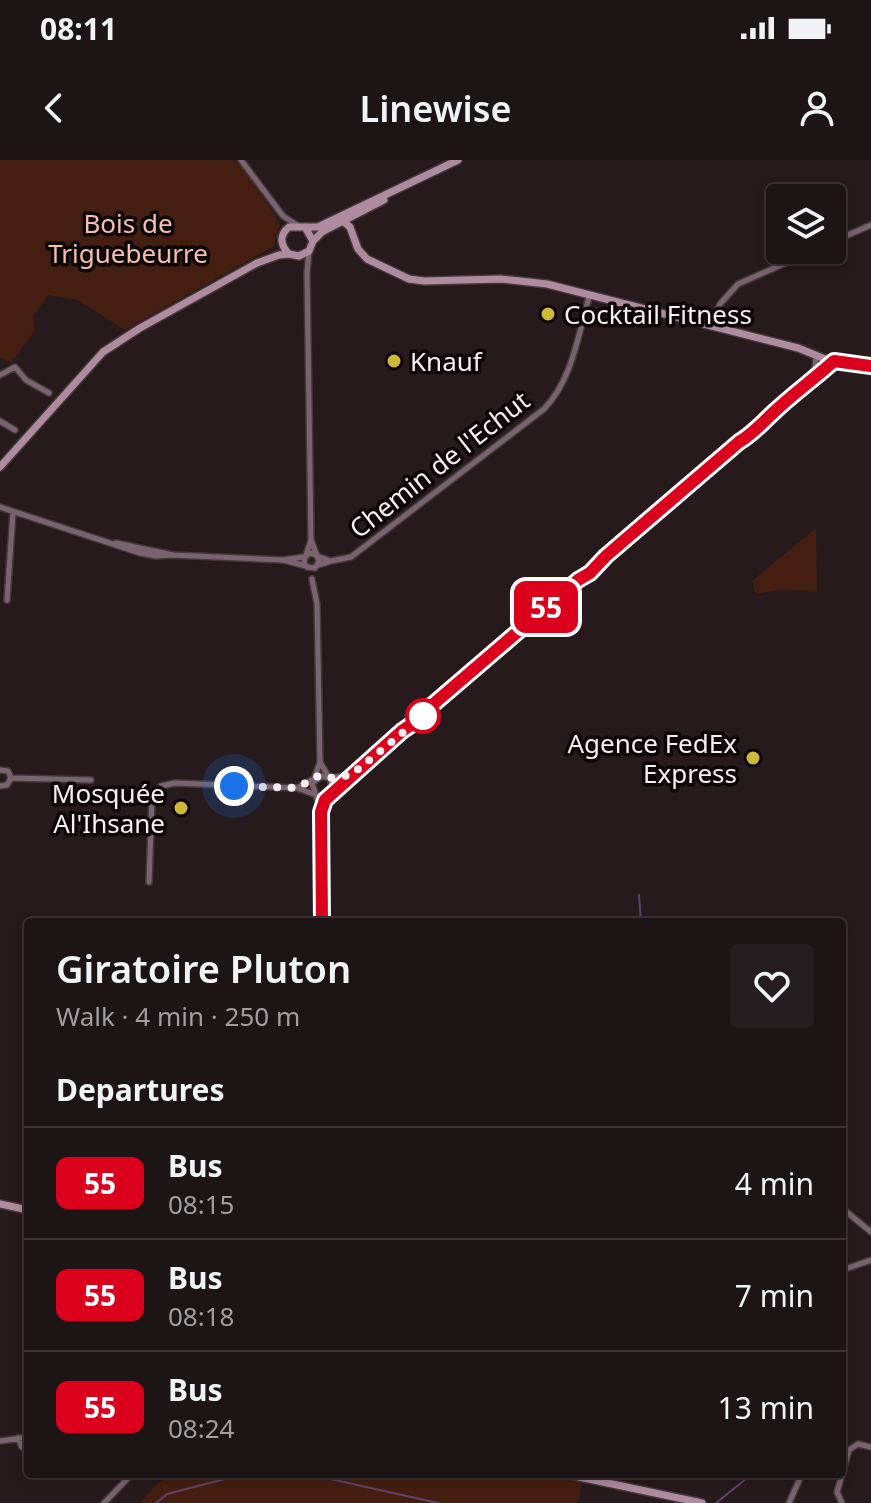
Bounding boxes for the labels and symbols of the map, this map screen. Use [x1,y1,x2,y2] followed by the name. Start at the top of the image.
[48,205,208,271] park label: Bois de Triguebeurre
[564,296,752,332] place label: Cocktail Fitness
[539,305,557,323] marker: Cocktail Fitness
[410,343,484,379] place label: Knauf
[385,352,403,370] marker: Knauf
[341,382,537,546] street label: Chemin de l'Echut
[510,581,582,633] line badge: 55
[406,699,440,733] unlabelled marker
[567,725,737,791] place label: Agence FedEx Express
[744,749,762,767] marker: Agence FedEx Express
[214,766,254,806] your location
[52,775,165,841] place label: Mosquée Al'Ihsane
[172,799,190,817] marker: Mosquée Al'Ihsane

